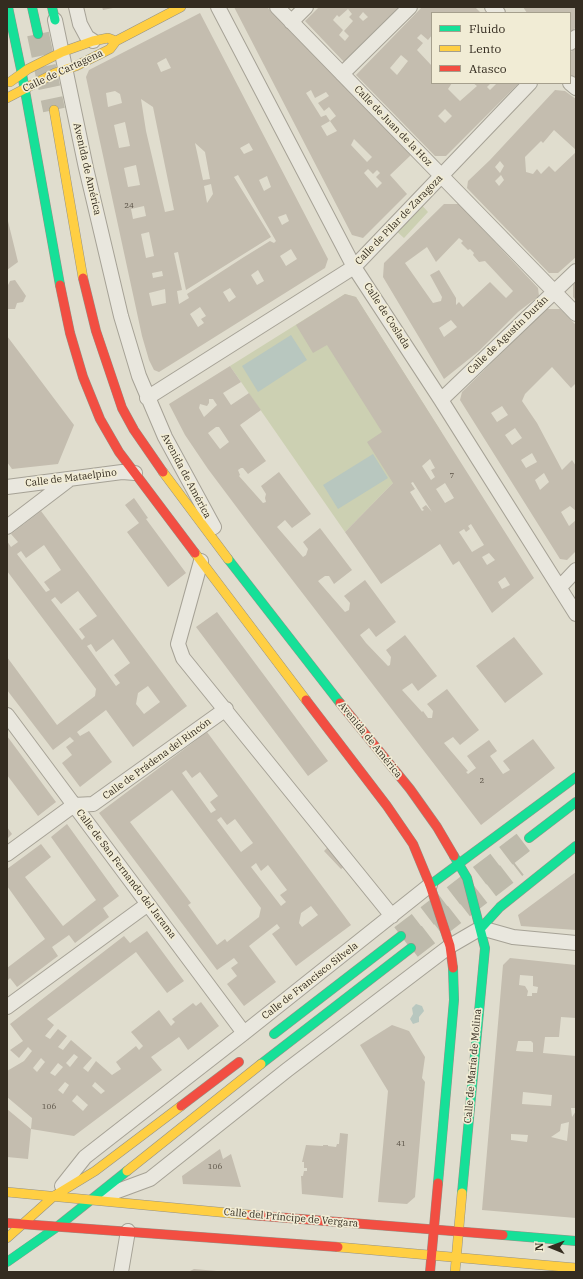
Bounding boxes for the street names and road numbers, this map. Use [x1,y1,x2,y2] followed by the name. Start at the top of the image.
[21,47,105,95] street label: Calle de Cartagena
[351,83,435,169] street label: Calle de Juan de la Hoz
[71,122,103,216] street label: Avenida de América
[353,172,445,268] street label: Calle de Pilar de Zaragoza
[361,281,413,351] street label: Calle de Coslada
[465,293,551,377] street label: Calle de Agustín Durán
[159,432,213,520] street label: Avenida de América
[25,466,117,490] street label: Calle de Mataelpino
[336,700,404,780] street label: Avenida de América
[100,716,214,802] street label: Calle de Prádena del Rincón
[73,807,179,941] street label: Calle de San Fernando del Jarama
[259,940,361,1022] street label: Calle de Francisco Silvela
[462,1008,484,1124] street label: Calle de María de Molina
[223,1206,359,1230] street label: Calle del Príncipe de Vergara

